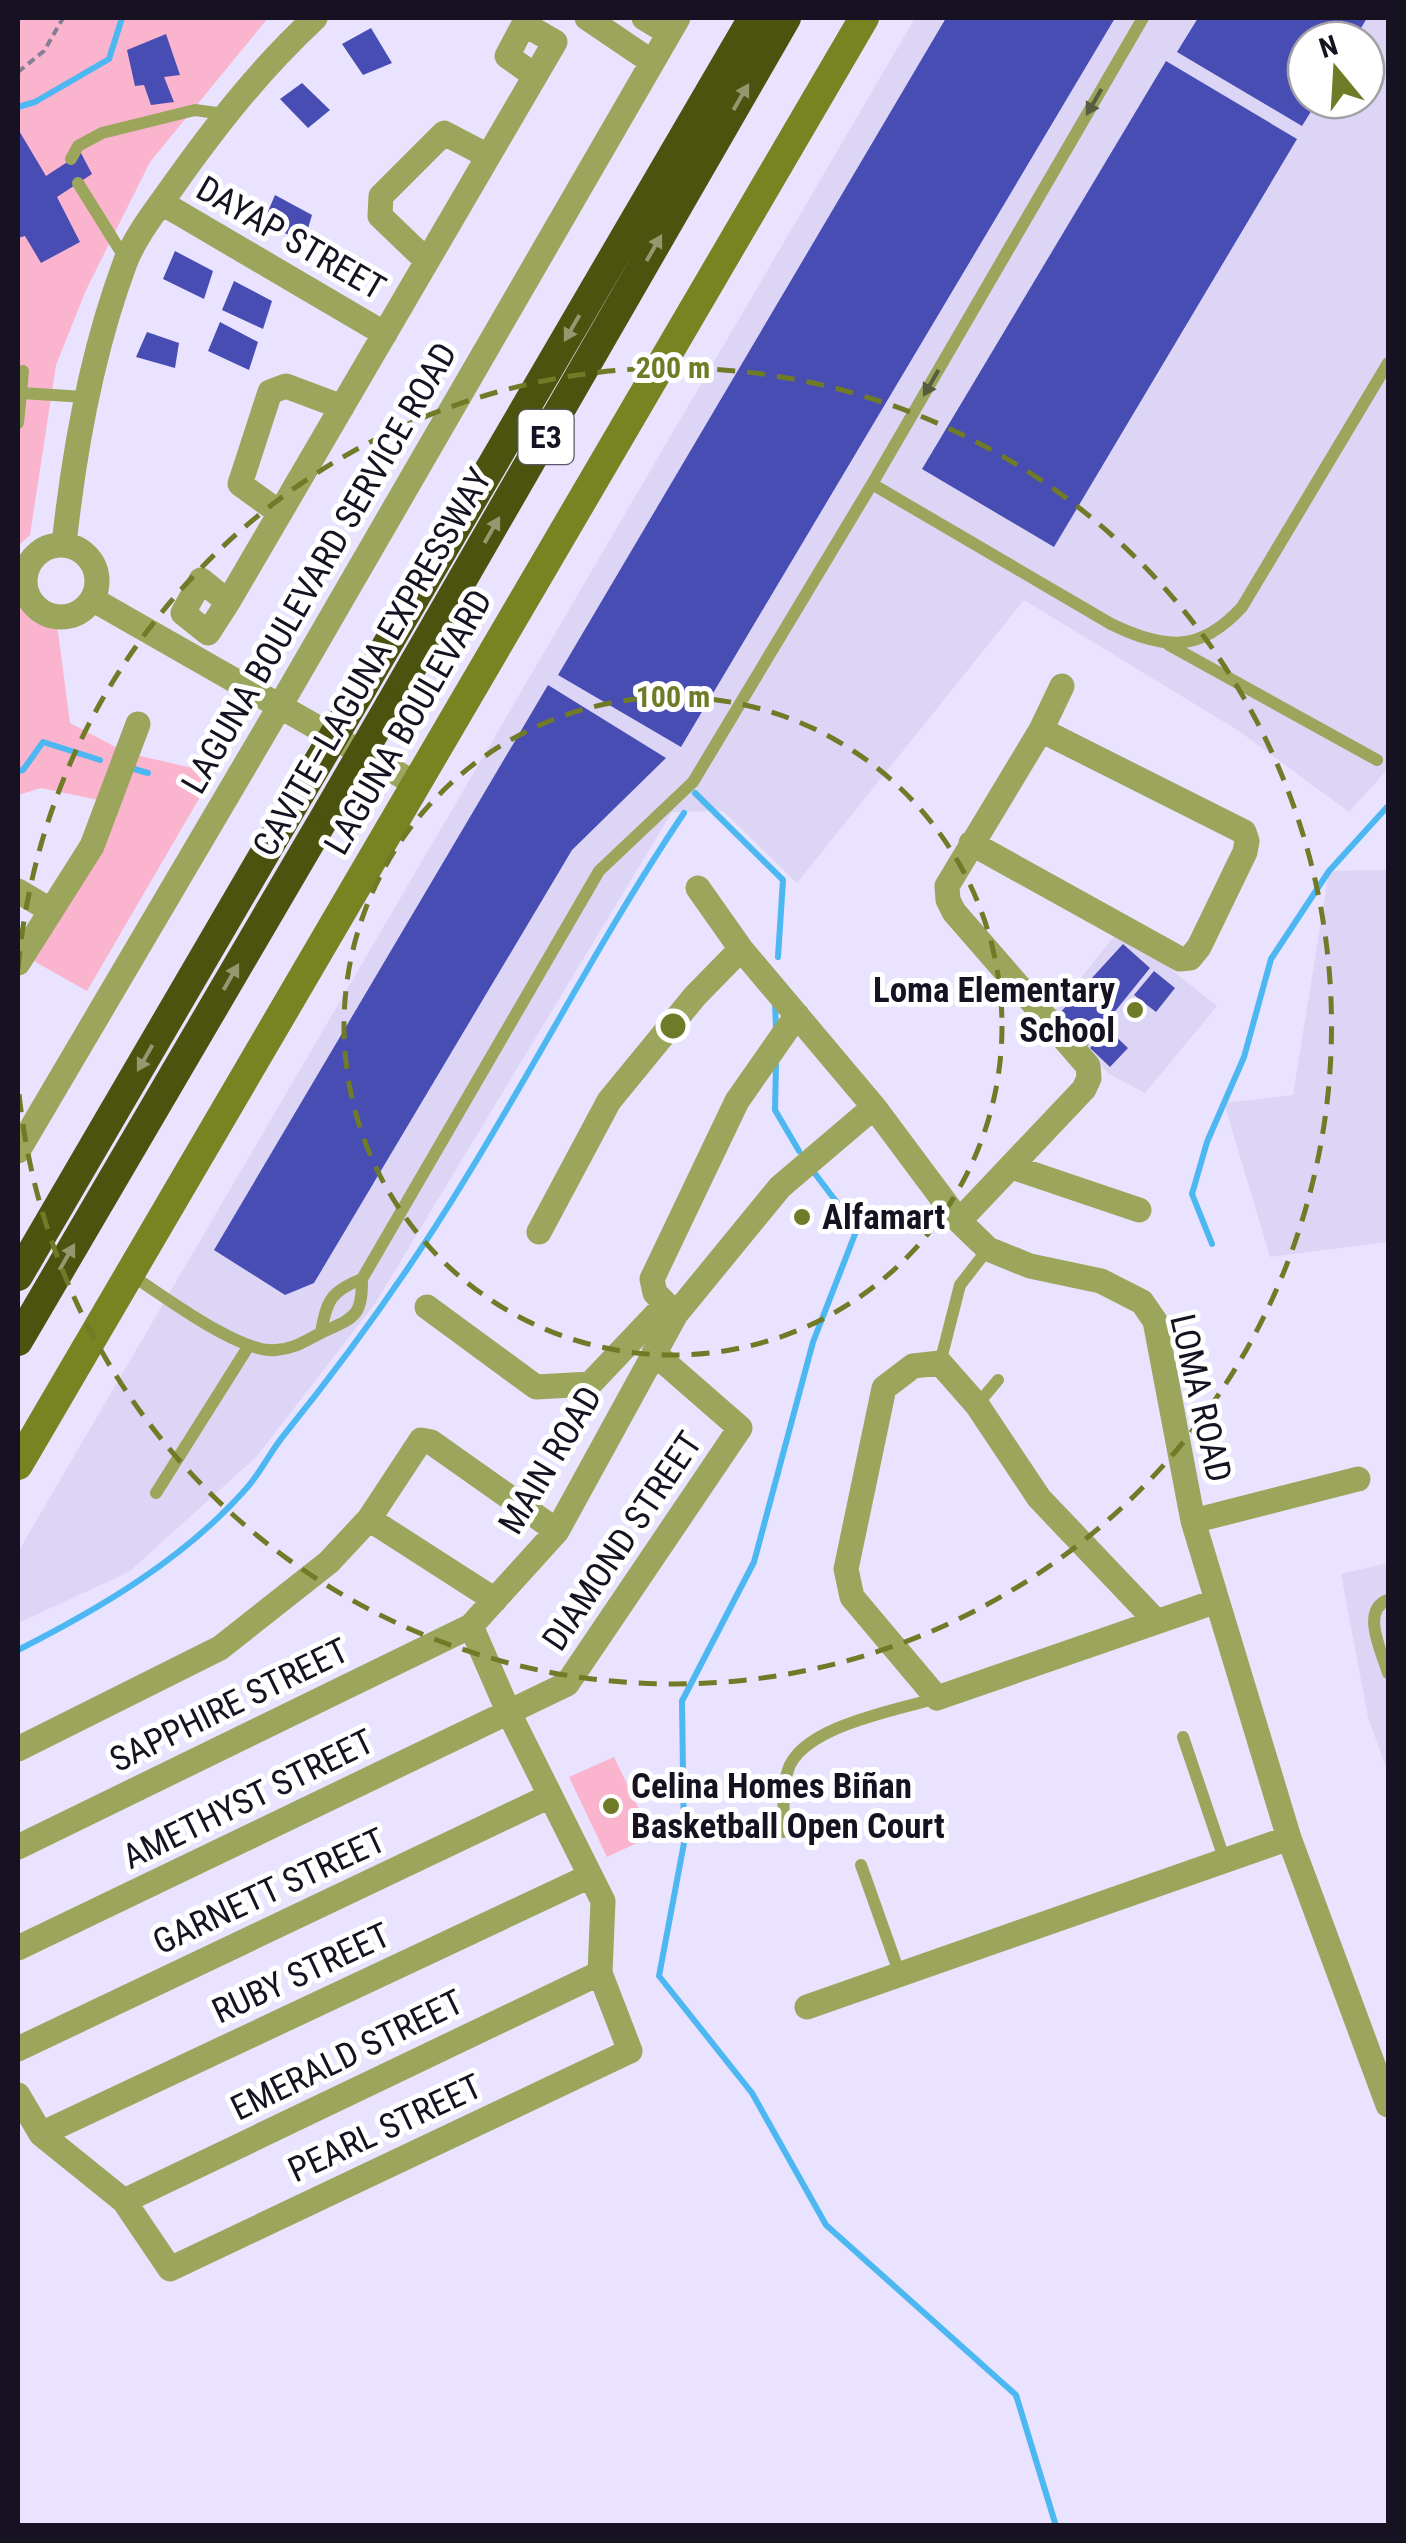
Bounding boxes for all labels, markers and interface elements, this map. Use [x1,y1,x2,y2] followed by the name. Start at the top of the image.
[1286,20,1386,120] north arrow
[1315,28,1342,65] text: N
[732,82,749,111] one-way arrow
[1086,88,1103,116] one-way arrow
[189,168,392,309] street label: DAYAP STREET
[645,234,662,262] one-way arrow
[564,314,581,342] one-way arrow
[172,335,466,801] street label: LAGUNA BOULEVARD SERVICE ROAD
[636,350,710,385] text: 200 m
[923,369,940,397] one-way arrow
[518,410,574,464] road number: E3
[244,461,500,863] street label: CAVITE–LAGUNA EXPRESSWAY
[483,516,501,544] one-way arrow
[315,582,501,862] street label: LAGUNA BOULEVARD
[636,679,710,714] text: 100 m
[222,963,239,991] one-way arrow
[873,970,1115,1051] place label: Loma Elementary School
[1124,999,1146,1021] marker: Loma Elementary School
[655,1008,691,1044] centre of rings
[137,1044,154,1072] one-way arrow
[822,1197,945,1238] place label: Alfamart
[791,1206,813,1228] marker: Alfamart
[58,1243,75,1271] one-way arrow
[1161,1310,1240,1486] street label: LOMA ROAD
[490,1379,610,1541] street label: MAIN ROAD
[534,1424,711,1658] street label: DIAMOND STREET
[103,1630,355,1781] street label: SAPPHIRE STREET
[116,1721,380,1878] street label: AMETHYST STREET
[631,1766,945,1847] place label: Celina Homes Biñan Basketball Open Court
[600,1795,622,1817] marker: Celina Homes Biñan Basketball Open Court
[147,1820,392,1963] street label: GARNETT STREET
[206,1914,396,2032] street label: RUBY STREET
[225,1982,470,2129] street label: EMERALD STREET
[282,2066,488,2191] street label: PEARL STREET

